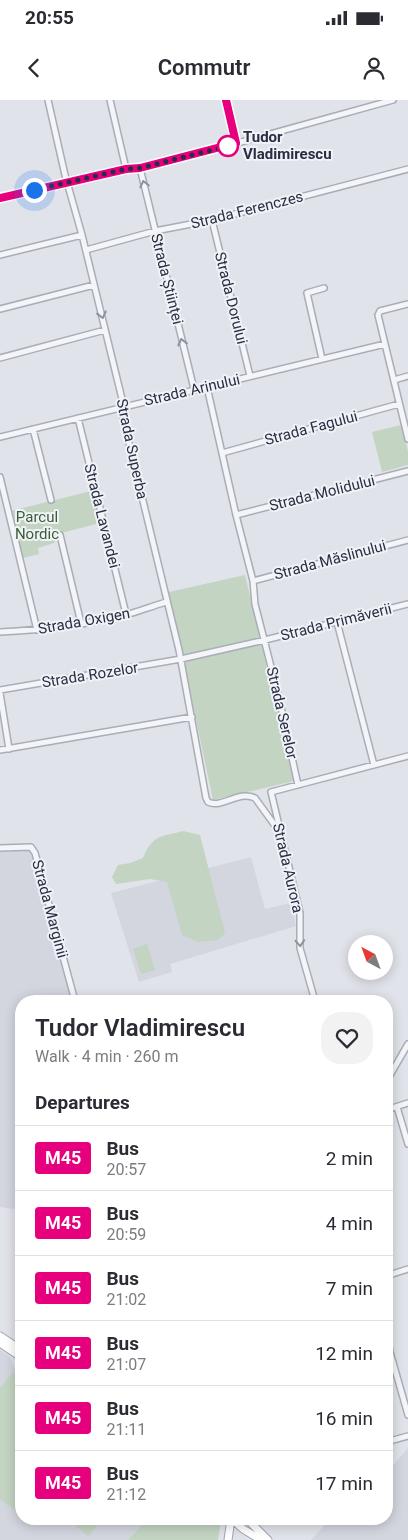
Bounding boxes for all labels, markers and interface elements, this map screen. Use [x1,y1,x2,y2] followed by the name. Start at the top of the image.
[25,6,74,29] text: 20:55
[20,54,48,82] icon: back
[360,54,388,82] icon: person
[158,55,250,80] text: Commutr
[243,128,332,163] place label: Tudor Vladimirescu
[217,135,239,157] marker: Tudor Vladimirescu
[22,178,47,203] your location
[139,180,150,189] one-way arrow
[189,187,305,233] street label: Strada Ferenczes
[147,232,187,326] street label: Strada Științei
[211,250,251,346] street label: Strada Dorului
[96,310,107,319] one-way arrow
[177,337,188,346] one-way arrow
[142,370,242,410] street label: Strada Arinului
[113,397,151,501] street label: Strada Superba
[263,407,359,449] street label: Strada Fagului
[80,462,124,570] street label: Strada Lavandei
[267,471,377,515] street label: Strada Molidului
[15,508,59,543] park label: Parcul Nordic
[272,536,388,584] street label: Strada Măslinului
[279,599,393,645] street label: Strada Primăverii
[37,604,131,638] street label: Strada Oxigen
[41,658,139,692] street label: Strada Rozelor
[263,665,301,761] street label: Strada Serelor
[269,821,307,915] street label: Strada Aurora
[28,858,72,960] street label: Strada Marginii
[348,935,392,980] north arrow
[348,935,393,980] map controls
[294,939,305,947] one-way arrow
[321,1012,373,1064] button: heart
[35,1014,245,1042] text: Tudor Vladimirescu
[35,1047,179,1066] text: Walk · 4 min · 260 m
[35,1091,130,1114] text: Departures
[106,1137,139,1160] text: Bus
[45,1147,81,1168] text: M45
[326,1147,373,1170] text: 2 min
[106,1160,146,1179] text: 20:57
[106,1202,139,1225] text: Bus
[45,1212,81,1233] text: M45
[326,1212,373,1235] text: 4 min
[106,1225,146,1244] text: 20:59
[106,1267,139,1290] text: Bus
[45,1277,81,1298] text: M45
[326,1277,373,1300] text: 7 min
[106,1290,146,1309] text: 21:02
[106,1332,139,1355] text: Bus
[45,1342,81,1363] text: M45
[315,1342,373,1365] text: 12 min
[106,1355,146,1374] text: 21:07
[106,1397,139,1420] text: Bus
[45,1407,81,1428] text: M45
[315,1407,373,1430] text: 16 min
[106,1420,146,1439] text: 21:11
[106,1462,139,1485] text: Bus
[45,1472,81,1493] text: M45
[315,1472,373,1495] text: 17 min
[106,1485,146,1504] text: 21:12

